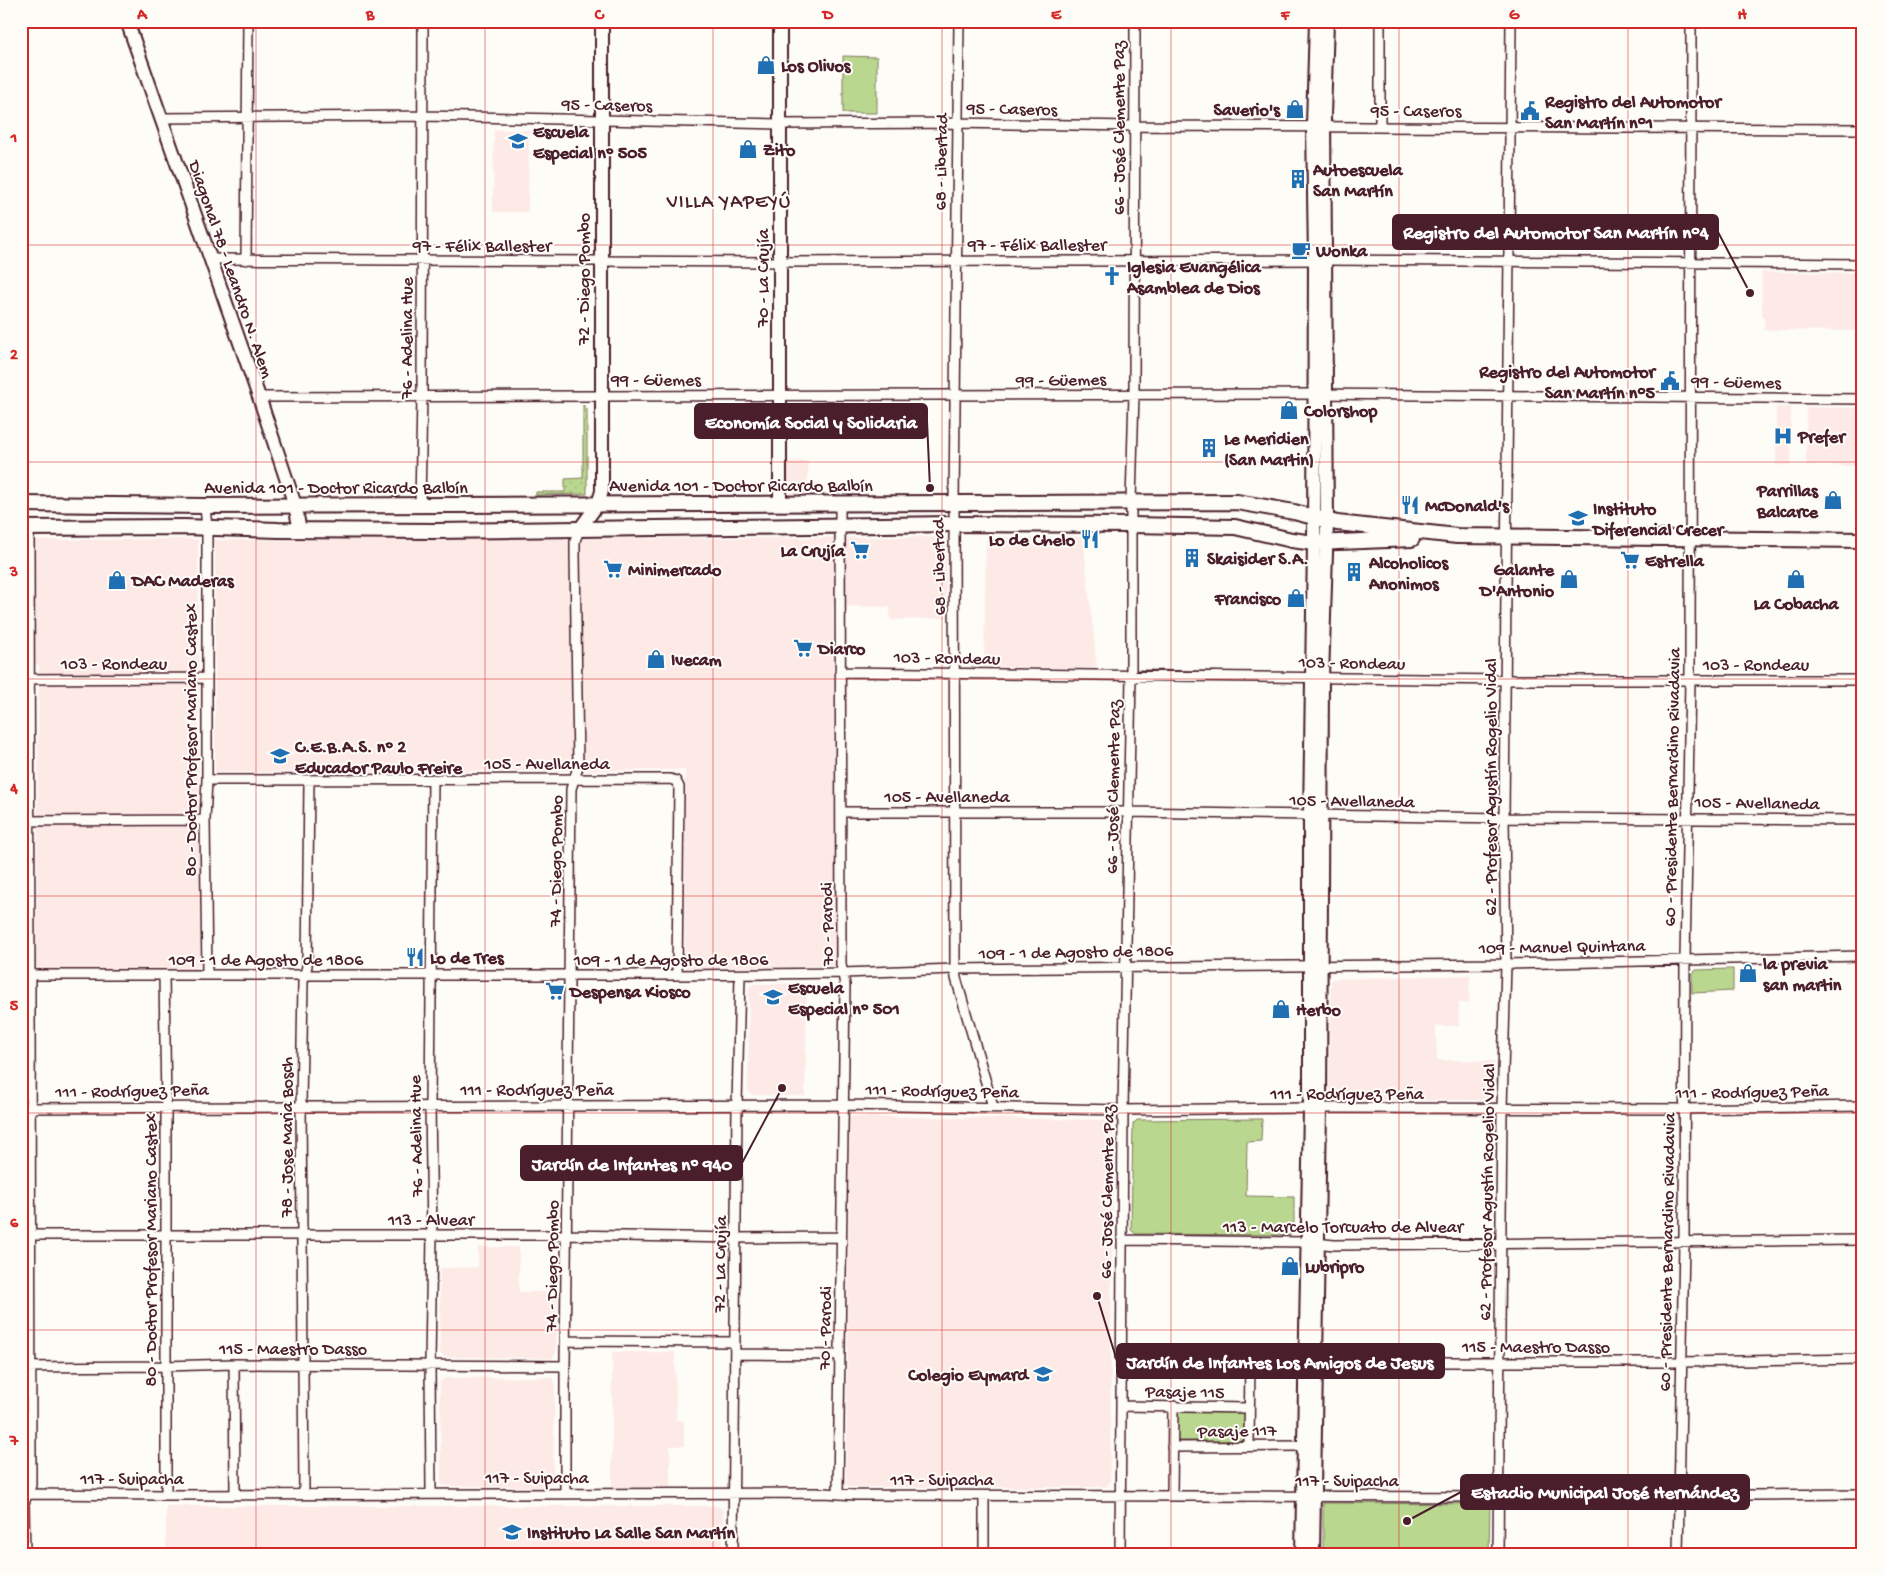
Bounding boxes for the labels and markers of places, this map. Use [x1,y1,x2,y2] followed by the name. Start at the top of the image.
[755,54,777,76] shop icon: Los Olivos
[781,57,852,78] place label: Los Olivos
[1544,93,1723,135] place label: Registro del Automotor San Martín n°1
[1284,98,1306,120] shop icon: Saverio's
[1519,100,1541,122] public building icon: Registro del Automotor San Martín n°1
[1214,101,1281,122] place label: Saverio's
[533,123,648,165] place label: Escuela Especial nº 505
[507,130,529,152] school or university icon: Escuela Especial nº 505
[737,138,759,160] shop icon: Zito
[763,141,796,162] place label: Zito
[1312,161,1403,203] place label: Autoescuela San Martín
[1287,168,1309,190] building icon: Autoescuela San Martín
[1393,215,1718,249] callout: Registro del Automotor San Martín n°4
[1290,239,1312,261] cafe icon: Wonka
[1315,242,1368,263] place label: Wonka
[1126,258,1262,300] place label: Iglesia Evangélica Asamblea de Dios
[1101,265,1123,287] church icon: Iglesia Evangélica Asamblea de Dios
[1478,363,1658,405] place label: Registro del Automotor San Martín n°5
[1659,370,1681,392] public building icon: Registro del Automotor San Martín n°5
[1278,399,1300,421] shop icon: Colorshop
[1303,402,1377,423] place label: Colorshop
[695,404,927,438] callout: Economía Social y Solidaria
[1772,425,1794,447] hospital icon: Prefer
[1797,428,1847,449] place label: Prefer
[1224,430,1314,472] place label: Le Meridien (San Martin)
[1198,437,1220,459] building icon: Le Meridien (San Martin)
[1756,482,1819,524] place label: Parrillas Balcarce
[1822,489,1844,511] shop icon: Parrillas Balcarce
[1399,494,1421,516] restaurant icon: McDonald's
[1425,497,1510,518] place label: McDonald's
[1591,500,1726,542] place label: Instituto Diferencial Crecer
[1567,507,1589,529] school or university icon: Instituto Diferencial Crecer
[1079,528,1101,550] restaurant icon: Lo de Chelo
[989,531,1076,552] place label: Lo de Chelo
[849,539,871,561] supermarket icon: La Crujía
[780,542,846,563] place label: La Crujía
[1181,547,1203,569] building icon: Skaisider S.A.
[1619,549,1641,571] supermarket icon: Estrella
[1207,550,1309,571] place label: Skaisider S.A.
[1645,552,1705,573] place label: Estrella
[1368,554,1449,596] place label: Alcoholicos Anonimos
[602,558,624,580] supermarket icon: Minimercado
[628,561,722,582] place label: Minimercado
[1343,561,1365,583] building icon: Alcoholicos Anonimos
[1478,561,1555,603] place label: Galante D'Antonio
[1558,568,1580,590] shop icon: Galante D'Antonio
[1785,568,1807,590] shop icon: La Cobacha
[106,569,128,591] shop icon: DAC Maderas
[130,572,235,593] place label: DAC Maderas
[1285,587,1307,609] shop icon: Francisco
[1214,590,1282,611] place label: Francisco
[1753,595,1840,616] place label: La Cobacha
[792,637,814,659] supermarket icon: Diarco
[816,640,866,661] place label: Diarco
[645,648,667,670] shop icon: Ivecam
[671,651,722,672] place label: Ivecam
[294,738,463,780] place label: C.E.B.A.S. nº 2 Educador Paulo Freire
[269,745,291,767] school or university icon: C.E.B.A.S. nº 2 Educador Paulo Freire
[404,946,426,968] restaurant icon: Lo de Tres
[430,949,505,970] place label: Lo de Tres
[1762,955,1842,997] place label: la previa san martin
[1737,962,1759,984] shop icon: la previa san martin
[788,979,900,1021] place label: Escuela Especial nº 501
[544,980,566,1002] supermarket icon: Despensa Kiosco
[568,983,691,1004] place label: Despensa Kiosco
[762,986,784,1008] school or university icon: Escuela Especial nº 501
[1270,998,1292,1020] shop icon: Herbo
[1296,1001,1341,1022] place label: Herbo
[521,1146,742,1180] callout: Jardín de Infantes nº 940
[1279,1255,1301,1277] shop icon: Lubripro
[1305,1258,1365,1279] place label: Lubripro
[1117,1344,1444,1378] callout: Jardín de Infantes Los Amigos de Jesus
[1032,1363,1054,1385] school or university icon: Colegio Eymard
[907,1366,1030,1387] place label: Colegio Eymard
[1461,1475,1749,1509] callout: Estadio Municipal José Hernández
[501,1521,523,1543] school or university icon: Instituto La Salle San Martín
[527,1524,735,1545] place label: Instituto La Salle San Martín

